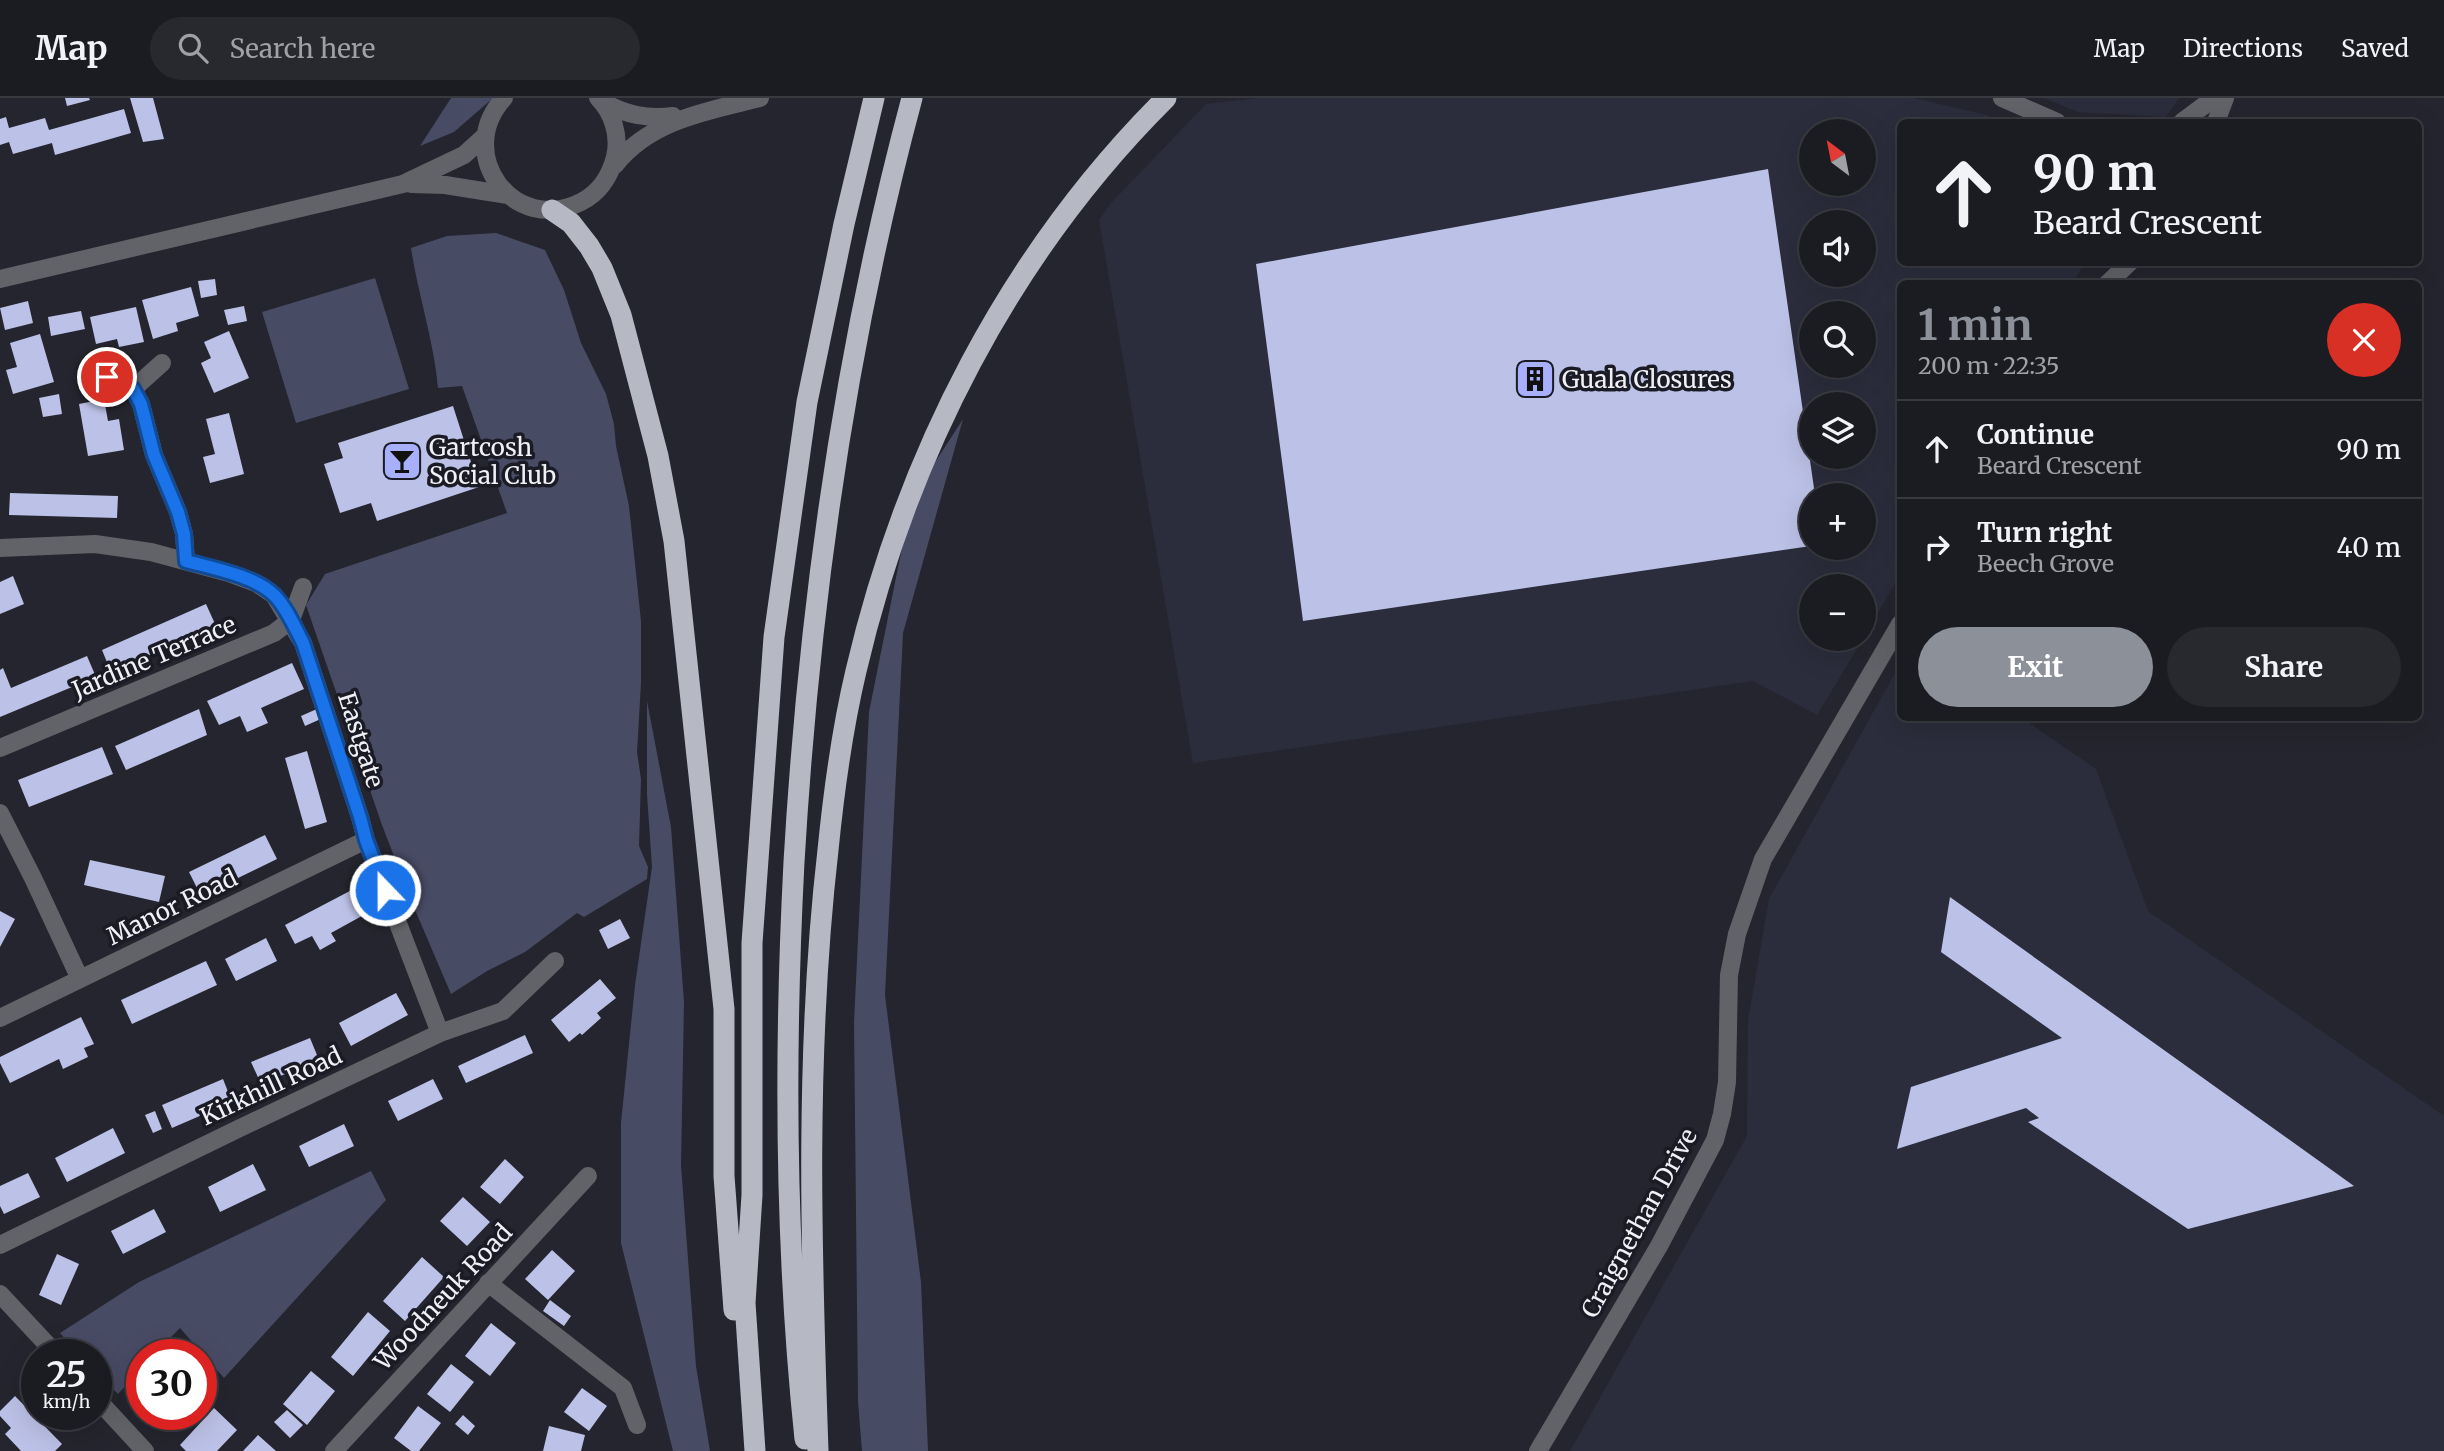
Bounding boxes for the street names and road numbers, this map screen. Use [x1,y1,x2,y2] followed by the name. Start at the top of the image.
[67,609,241,706] street label: Jardine Terrace
[331,688,391,792] street label: Eastgate
[102,862,242,952] street label: Manor Road
[195,1040,347,1132] street label: Kirkhill Road
[1574,1123,1704,1323] street label: Craignethan Drive
[367,1217,519,1377] street label: Woodneuk Road

